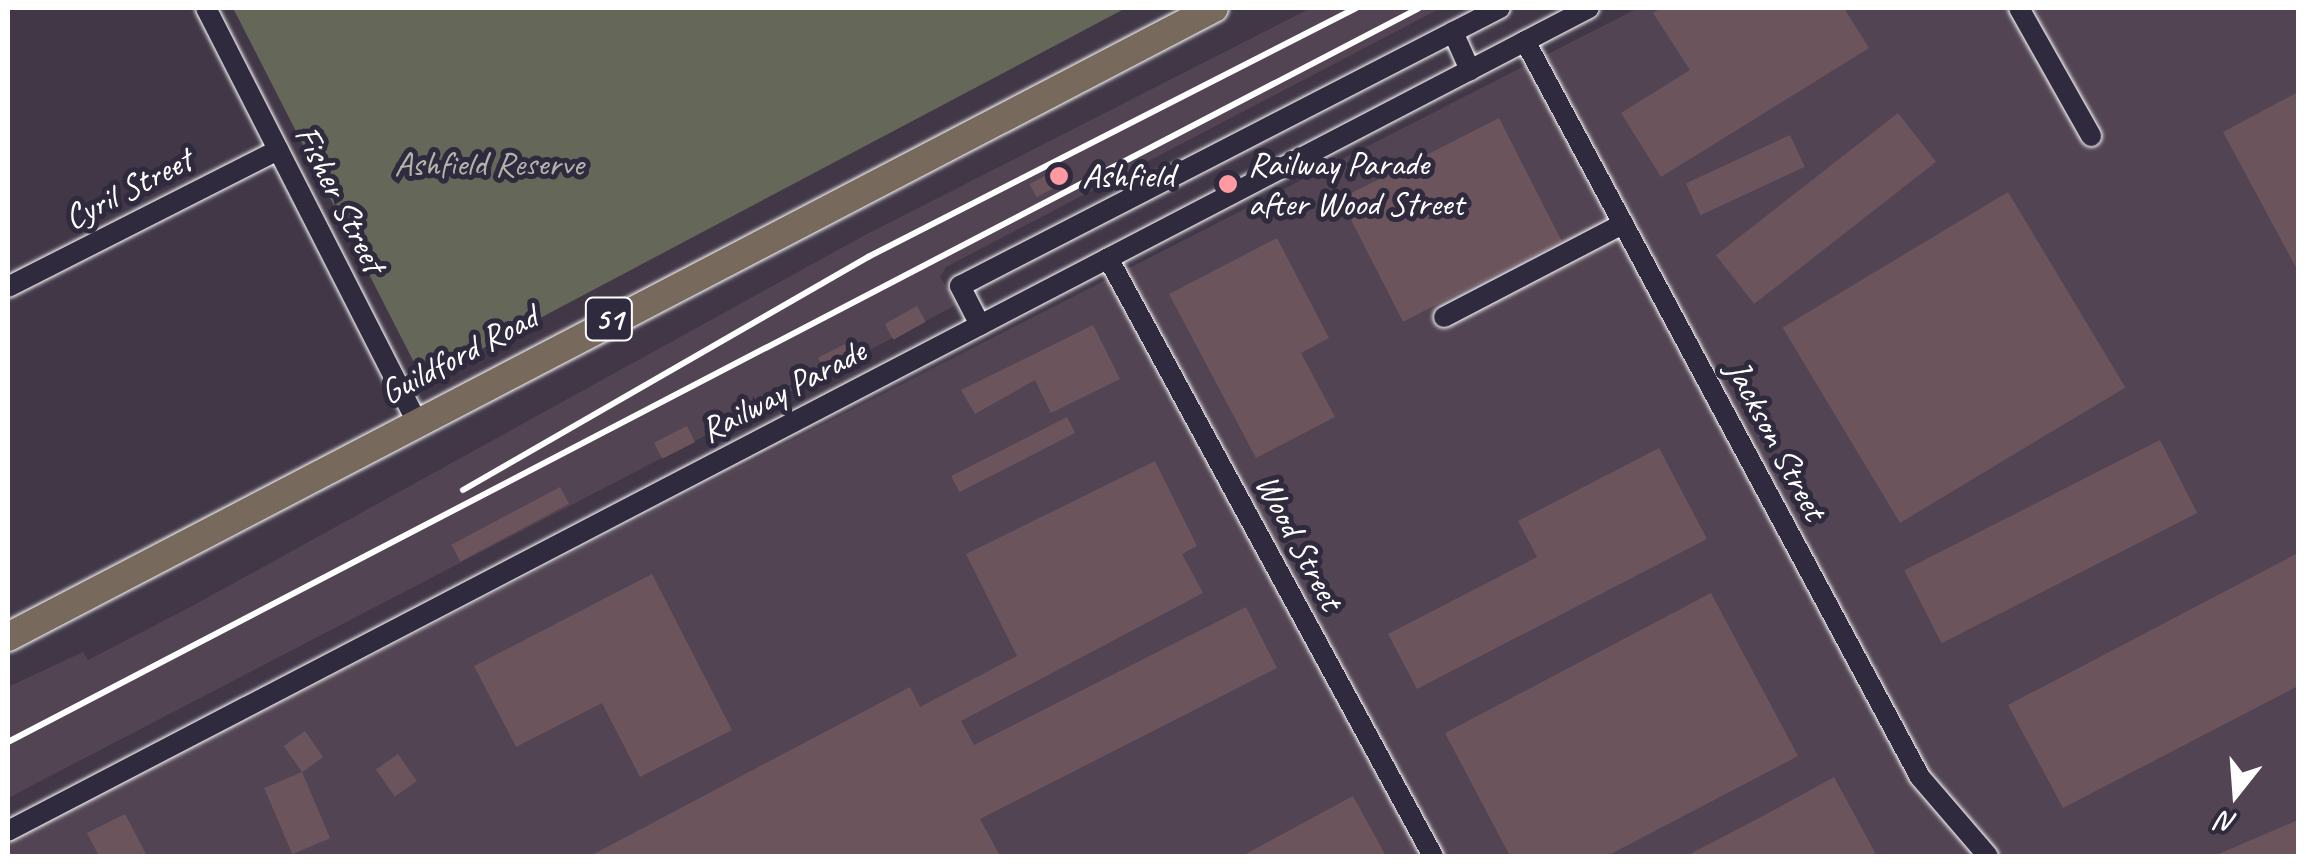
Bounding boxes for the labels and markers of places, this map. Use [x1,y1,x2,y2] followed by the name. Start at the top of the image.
[1248,143,1464,225] place label: Railway Parade after Wood Street
[1082,155,1174,197] place label: Ashfield
[1046,163,1072,189] marker: Ashfield
[1217,173,1239,195] marker: Railway Parade after Wood Street

